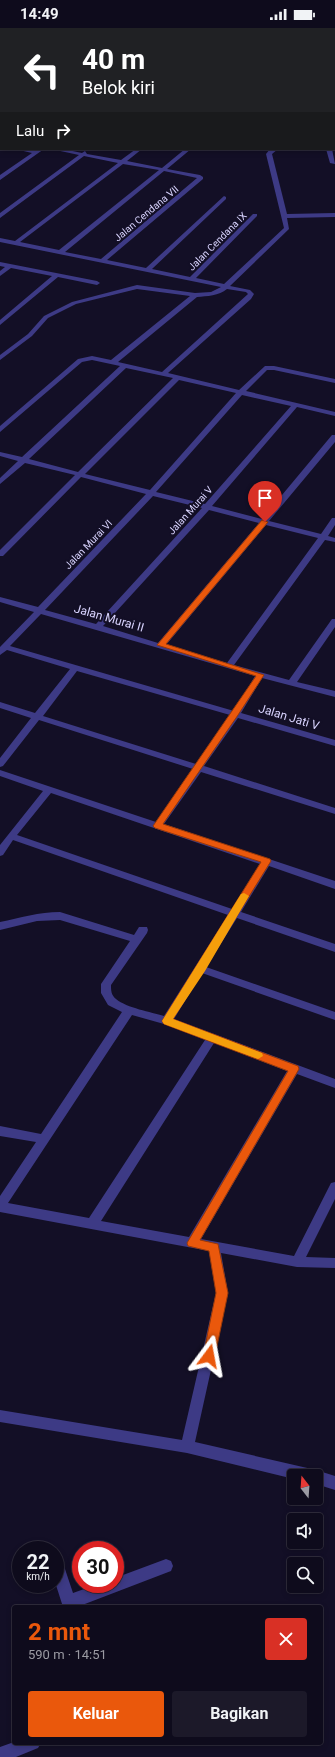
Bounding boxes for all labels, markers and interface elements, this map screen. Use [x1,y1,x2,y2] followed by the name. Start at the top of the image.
[20,5,59,23] text: 14:49
[82,43,145,76] text: 40 m
[16,44,68,96] icon: left
[82,77,155,98] text: Belok kiri
[52,120,74,142] icon: right
[16,122,44,140] text: Lalu
[112,183,181,243] street label: Jalan Cendana VII
[186,210,249,273] street label: Jalan Cendana IX
[248,481,282,522] pin
[166,484,215,537] street label: Jalan Murai V
[254,487,276,509] icon: arrive
[62,518,114,571] street label: Jalan Murai VI
[72,601,146,635] street label: Jalan Murai II
[257,701,321,733] street label: Jalan Jati V
[188,1335,230,1377] position arrow
[287,1469,323,1505] north arrow
[287,1469,323,1593] map controls
[287,1513,323,1549] button: sound
[72,1541,124,1593] speed limit sign: 30
[27,1550,49,1574] text: 22
[287,1557,323,1593] button: search
[26,1571,50,1582] text: km/h
[28,1618,90,1646] text: 2 mnt
[265,1618,307,1660] button: close
[28,1647,107,1662] text: 590 m · 14:51
[28,1691,164,1737] button: Keluar
[172,1691,307,1737] button: Bagikan

